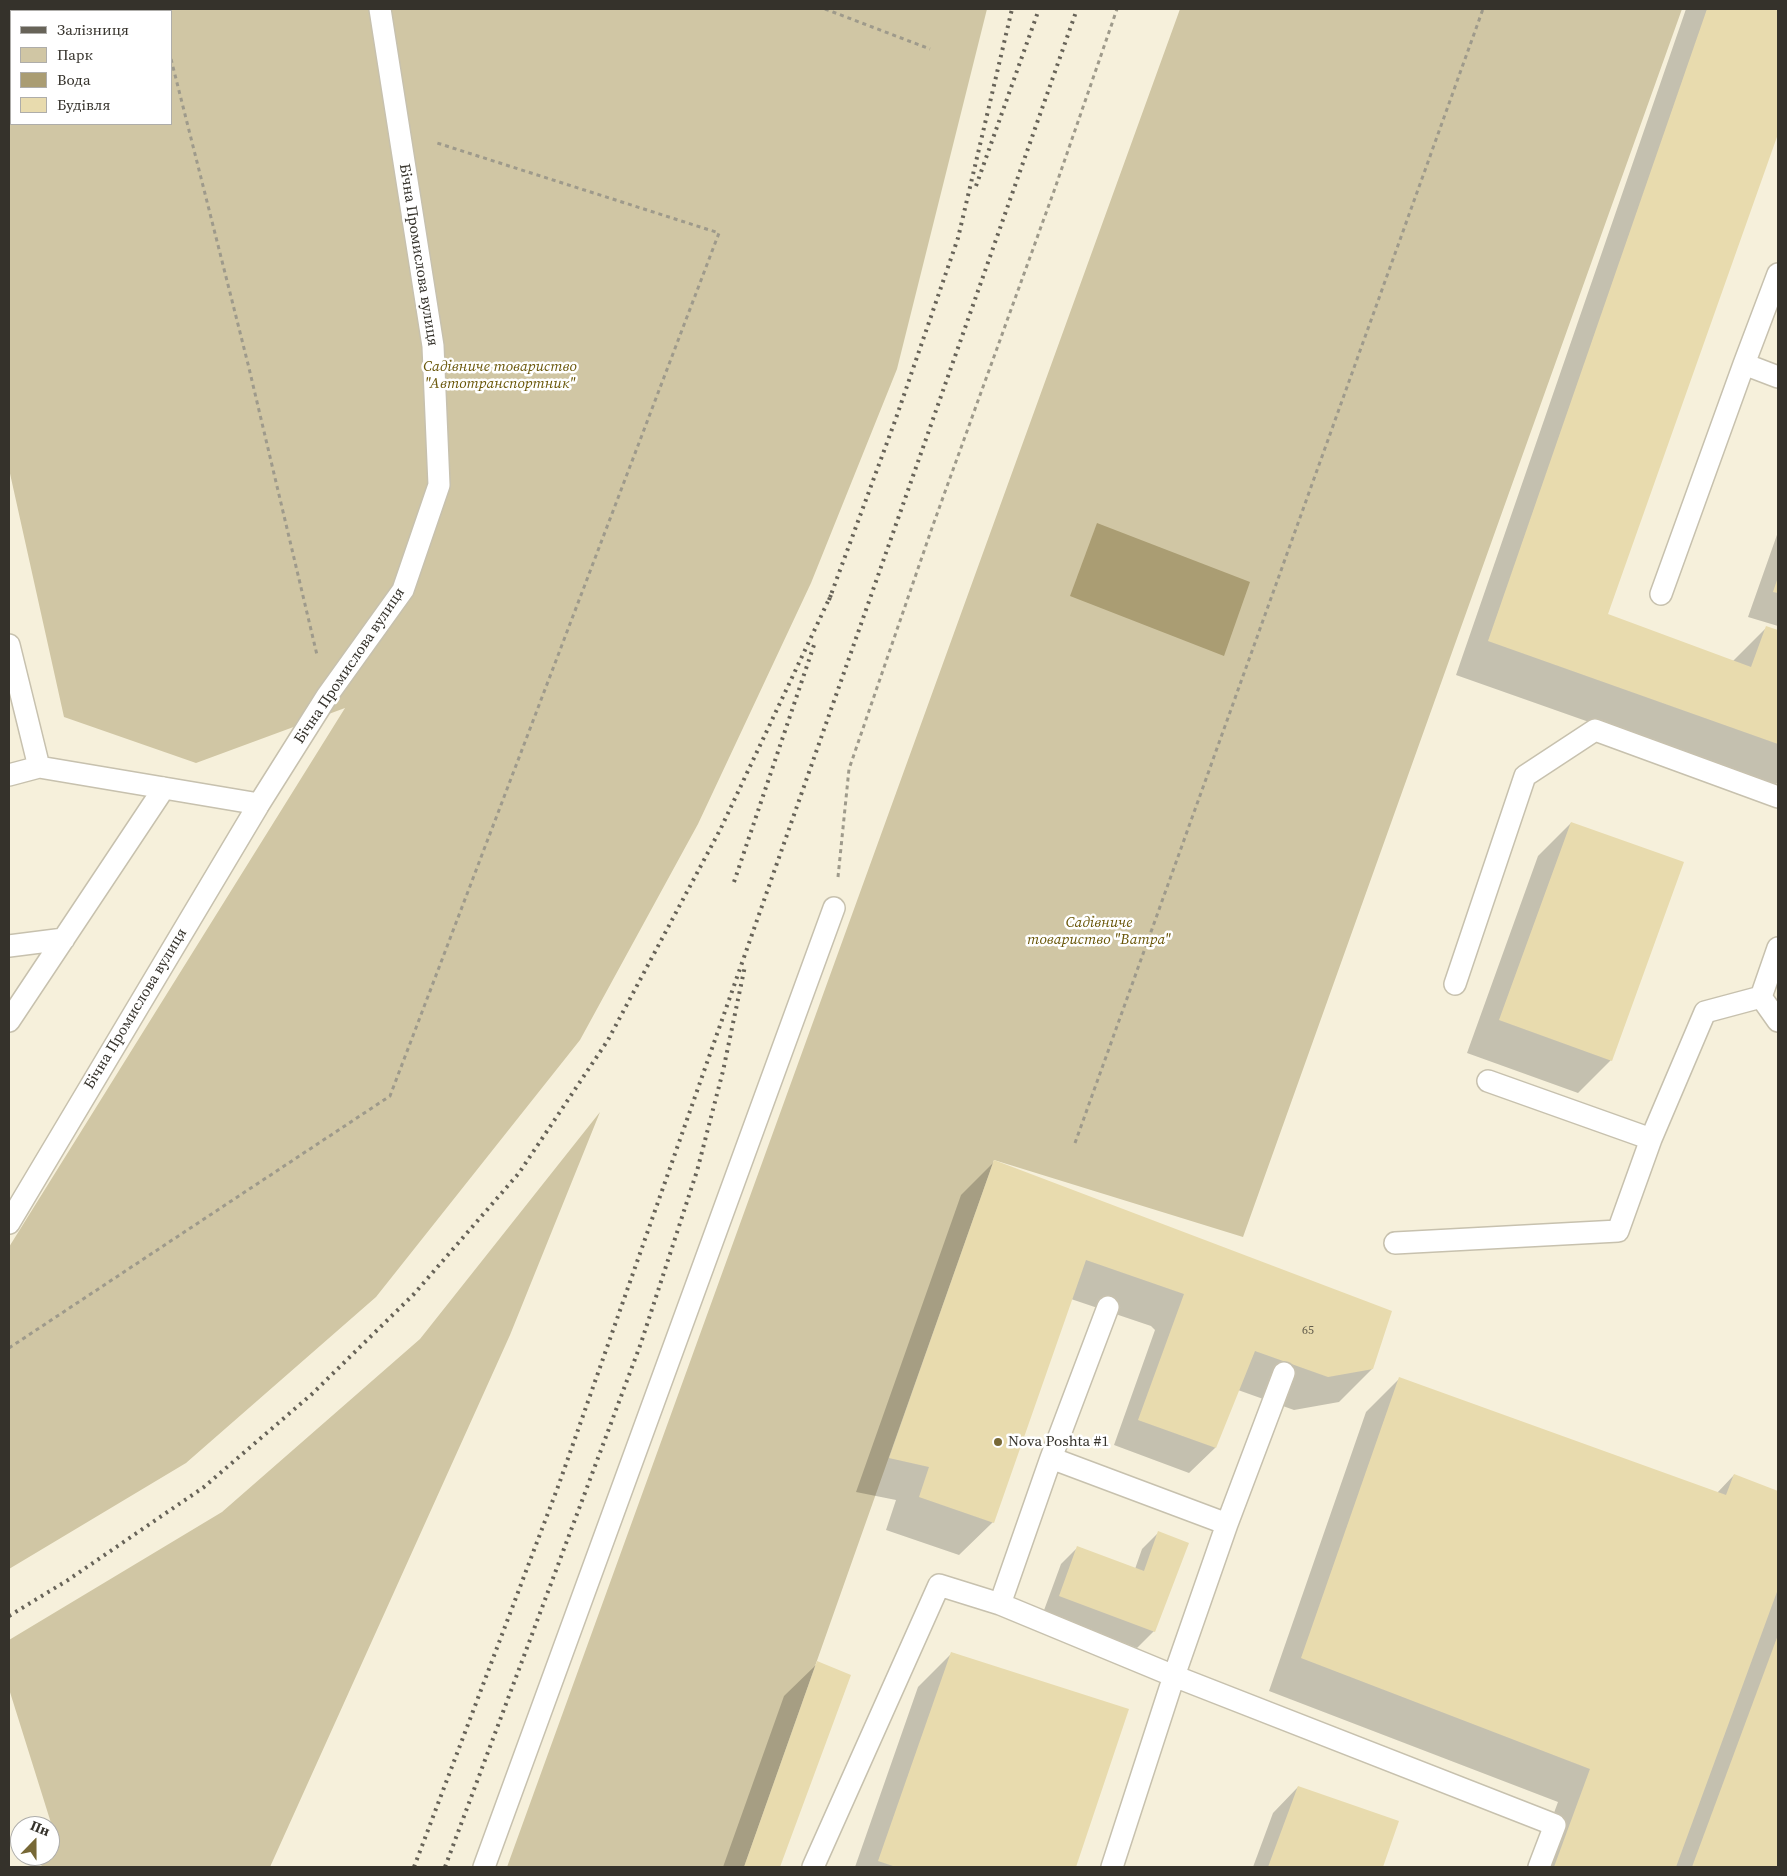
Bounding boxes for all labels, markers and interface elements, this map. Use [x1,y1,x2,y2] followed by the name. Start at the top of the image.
[10,10,172,125] legend
[57,19,129,40] text: Залізниця
[57,44,93,65] text: Парк
[57,69,91,90] text: Вода
[57,94,110,115] text: Будівля
[395,163,441,347] street label: Бічна Промислова вулиця
[423,358,577,393] park label: Садівниче товариство "Автотранспортник"
[291,585,409,747] street label: Бічна Промислова вулиця
[1027,914,1171,949] park label: Садівниче товариство "Ватра"
[81,925,191,1093] street label: Бічна Промислова вулиця
[1302,1324,1314,1338] house number: 65
[1008,1433,1109,1451] place label: Nova Poshta #1
[992,1436,1004,1448] marker: Nova Poshta #1
[27,1815,53,1841] text: Пн
[10,1816,60,1866] north arrow

